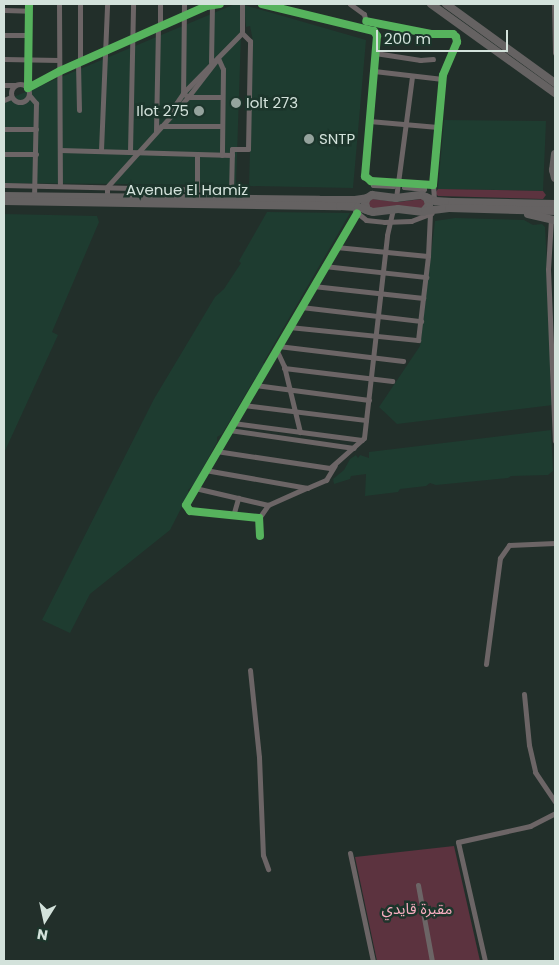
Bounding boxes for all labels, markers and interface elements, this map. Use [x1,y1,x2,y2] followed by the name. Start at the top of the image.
[379,20,512,52] scale bar
[384,28,431,49] text: 200 m
[246,94,298,112] place label: Iolt 273
[230,97,242,109] marker: Iolt 273
[136,102,189,120] place label: Ilot 275
[193,105,205,117] marker: Ilot 275
[319,130,355,148] place label: SNTP
[303,133,315,145] marker: SNTP
[126,181,248,199] street label: Avenue El Hamiz
[20,895,70,945] north arrow
[382,900,452,918] park label: مقبرة قايدي
[35,924,49,946] text: N

